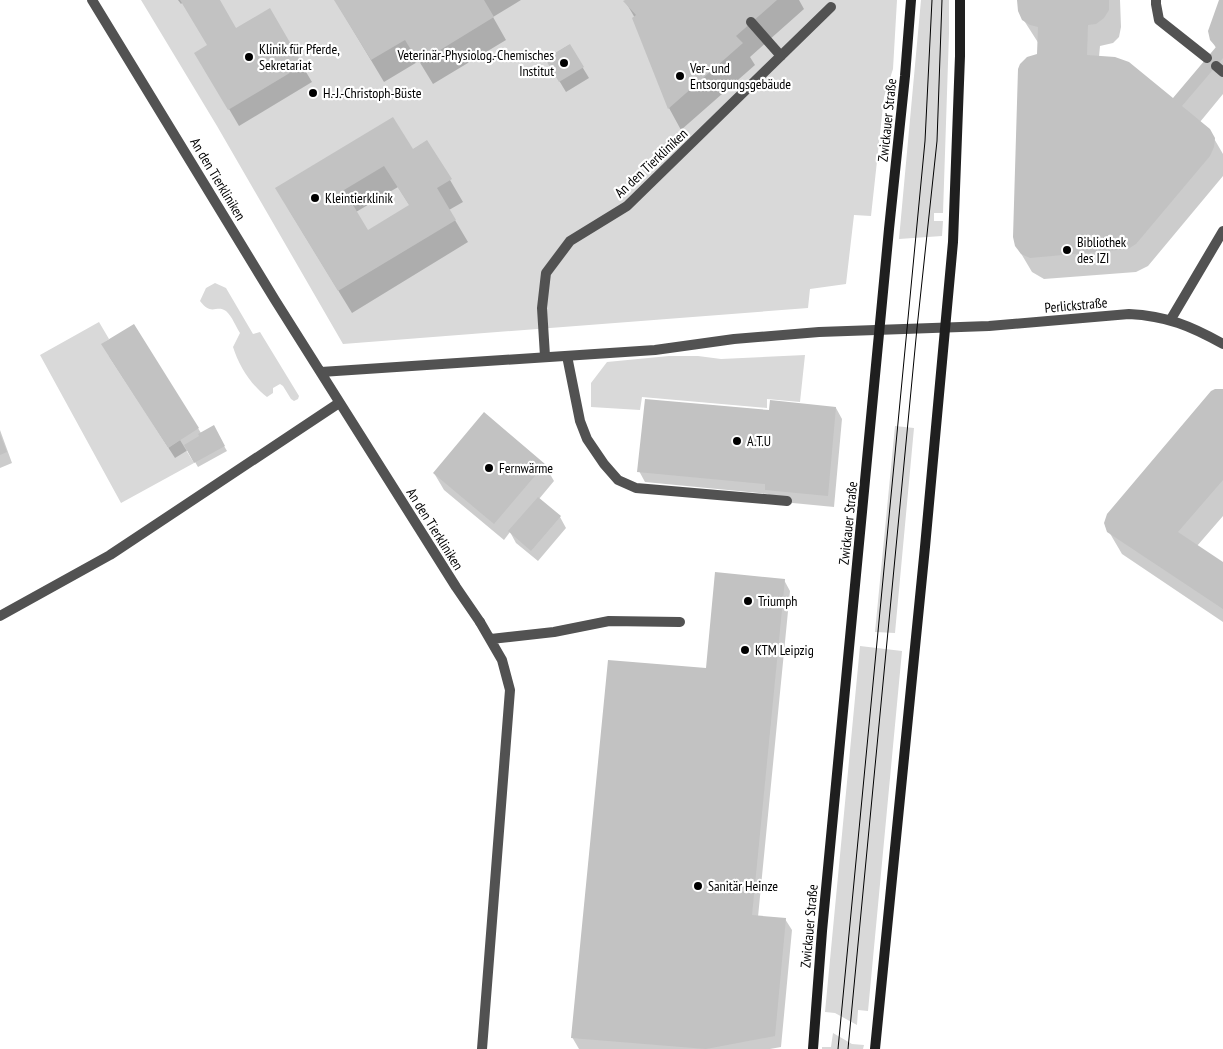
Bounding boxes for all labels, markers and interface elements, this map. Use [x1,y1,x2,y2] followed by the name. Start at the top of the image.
[259,40,340,74] place label: Klinik für Pferde, Sekretariat
[396,46,554,80] place label: Veterinär-Physiolog.-Chemisches Institut
[243,51,255,63] marker: Klinik für Pferde, Sekretariat
[558,57,570,69] marker: Veterinär-Physiolog.-Chemisches Institut
[689,59,791,93] place label: Ver- und Entsorgungsgebäude
[674,70,686,82] marker: Ver- und Entsorgungsgebäude
[874,77,900,163] street label: Zwickauer Straße
[323,84,422,102] place label: H.-J.-Christoph-Büste
[307,87,319,99] marker: H.-J.-Christoph-Büste
[611,125,691,201] street label: An den Tierkliniken
[186,134,250,224] street label: An den Tierkliniken
[325,189,394,207] place label: Kleintierklinik
[309,192,321,204] marker: Kleintierklinik
[1077,233,1127,267] place label: Bibliothek des IZI
[1061,244,1073,256] marker: Bibliothek des IZI
[1044,293,1108,317] street label: Perlickstraße
[747,432,771,450] place label: A.T.U
[731,435,743,447] marker: A.T.U
[499,459,553,477] place label: Fernwärme
[483,462,495,474] marker: Fernwärme
[835,480,861,566] street label: Zwickauer Straße
[403,485,467,573] street label: An den Tierkliniken
[758,592,797,610] place label: Triumph
[742,595,754,607] marker: Triumph
[755,641,814,659] place label: KTM Leipzig
[739,644,751,656] marker: KTM Leipzig
[708,877,778,895] place label: Sanitär Heinze
[692,880,704,892] marker: Sanitär Heinze
[796,883,822,968] street label: Zwickauer Straße

